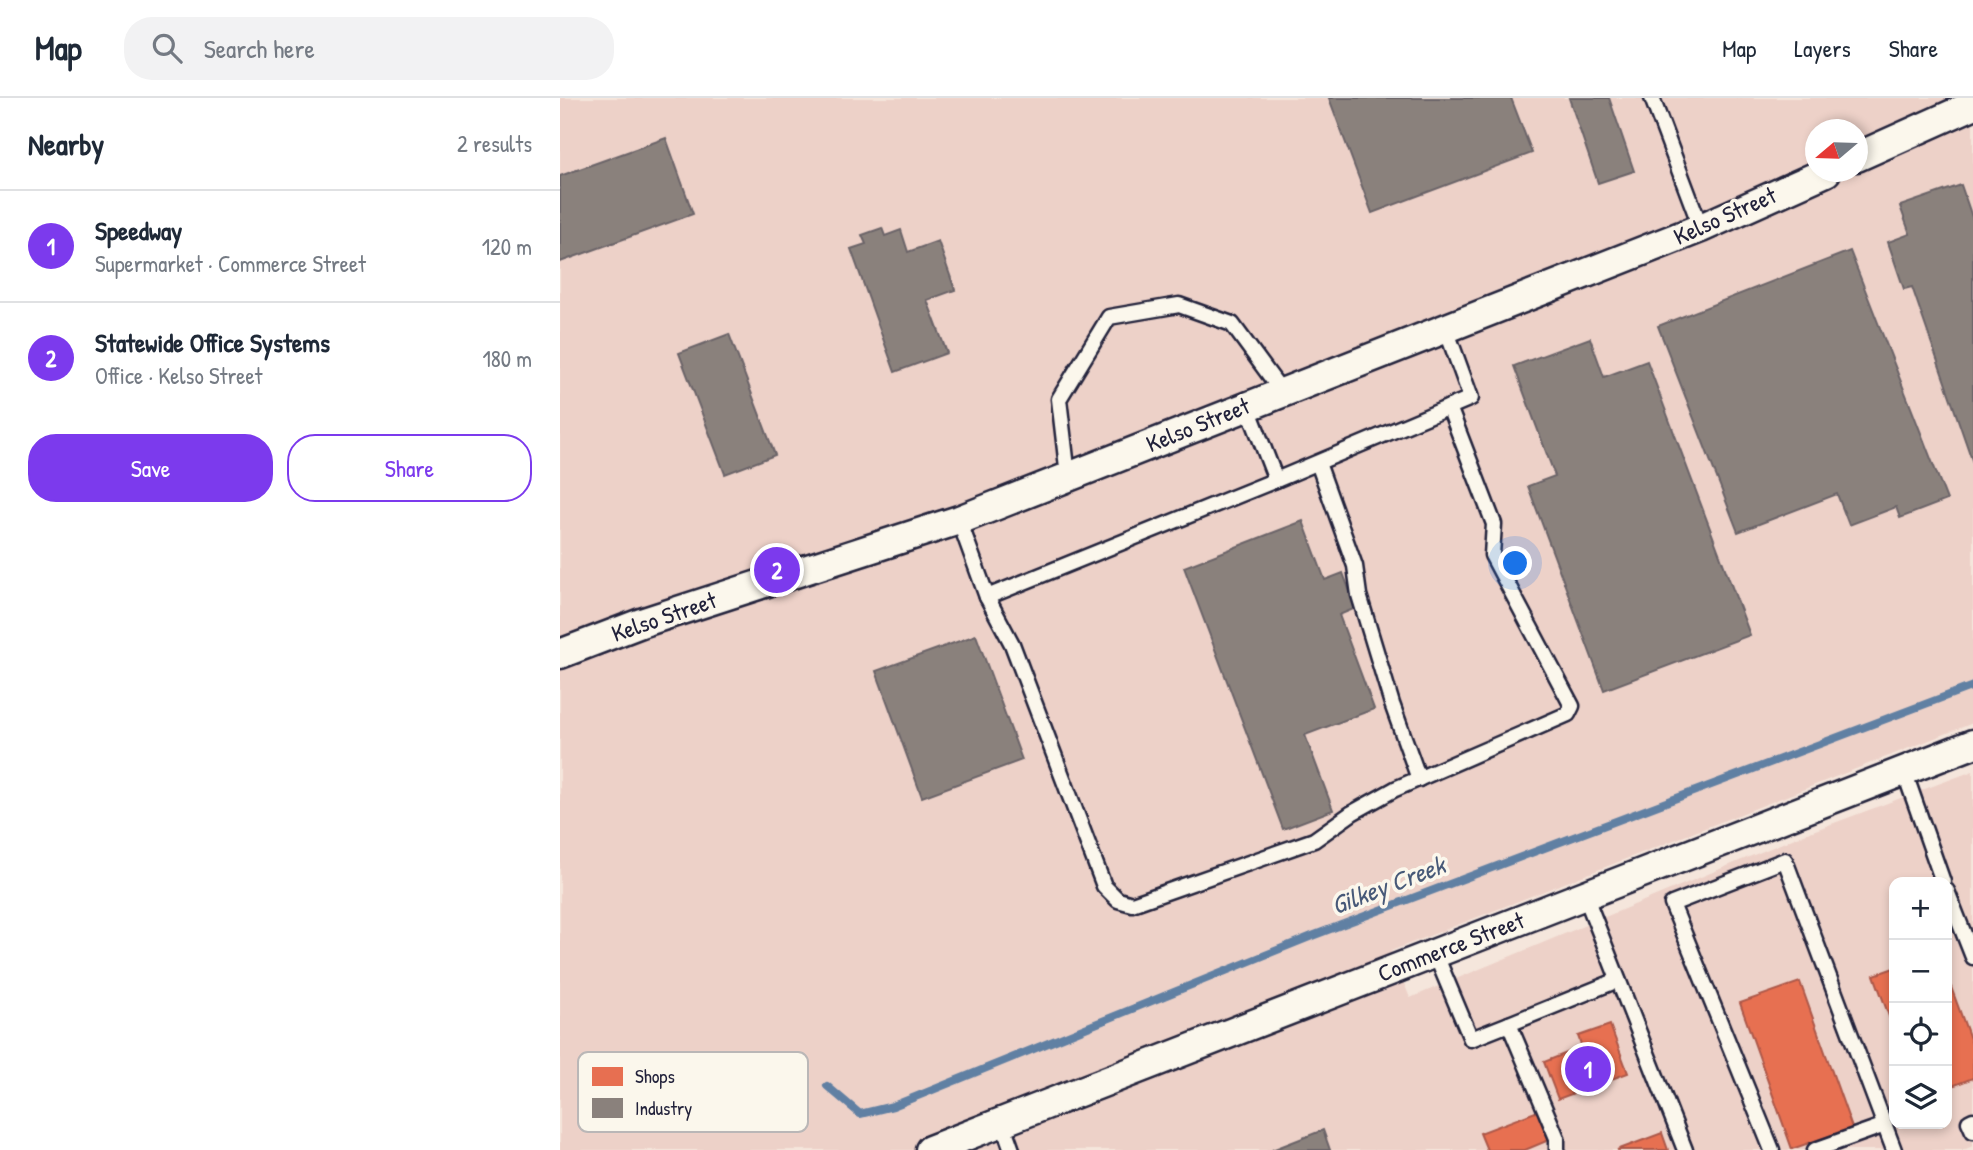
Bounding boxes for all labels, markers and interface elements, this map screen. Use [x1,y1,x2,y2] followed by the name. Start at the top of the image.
[124,17,614,80] search box
[35,26,82,70] text: Map
[148,29,186,67] icon: search
[204,31,315,66] text: Search here
[1722,32,1756,64] text: Map
[1794,32,1851,64] text: Layers
[1889,32,1938,64] text: Share
[1805,119,1868,182] north arrow
[28,124,104,164] text: Nearby
[457,128,532,159] text: 2 results
[1668,178,1781,252] street label: Kelso Street
[95,213,182,248] text: Speedway
[47,231,55,262] text: 1
[482,231,532,262] text: 120 m
[95,248,366,279] text: Supermarket · Commerce Street
[95,325,330,360] text: Statewide Office Systems
[46,343,56,374] text: 2
[482,343,532,374] text: 180 m
[95,360,263,391] text: Office · Kelso Street
[1141,389,1255,459] street label: Kelso Street
[28,434,273,502] button: Save
[287,434,532,502] button: Share
[754,544,800,596] pin: 2
[1498,546,1532,580] your location
[607,583,721,649] street label: Kelso Street
[1326,846,1452,923] water label: Gilkey Creek
[1889,877,1952,1129] map controls
[1889,877,1952,940] button: +
[1373,903,1529,989] street label: Commerce Street
[1889,940,1952,1003] button: −
[1889,1003,1952,1066] button: locate
[1565,1043,1611,1095] pin: 1
[578,1052,808,1132] legend
[635,1063,675,1089] text: Shops
[1889,1066,1952,1129] button: layers
[635,1095,692,1121] text: Industry

